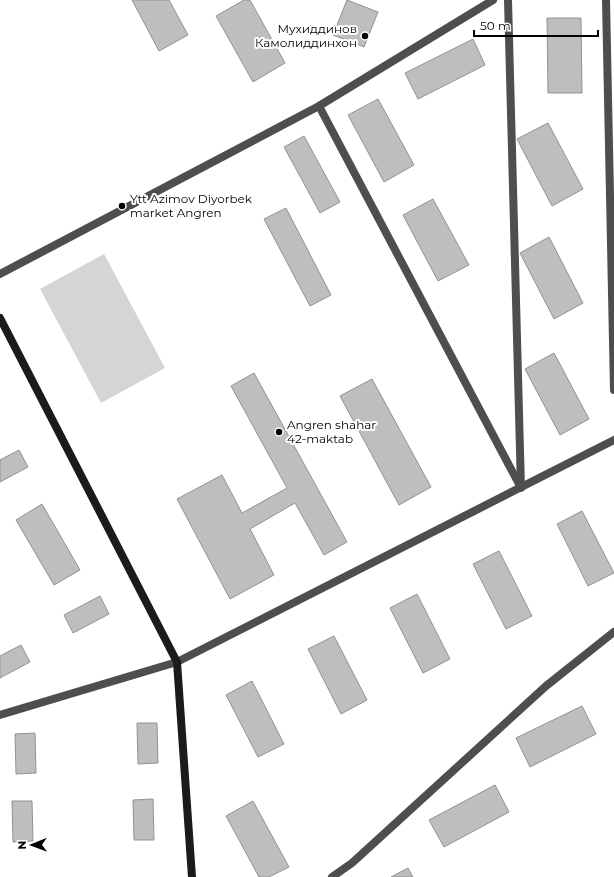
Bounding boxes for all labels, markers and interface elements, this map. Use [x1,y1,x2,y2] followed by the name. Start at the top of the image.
[474,12,598,38] scale bar
[480,18,511,33] text: 50 m
[255,21,357,50] place label: Мухиддинов Камолиддинхон
[360,31,370,41] marker: Мухиддинов Камолиддинхон
[130,191,253,220] place label: Ytt Azimov Diyorbek market Angren
[117,201,127,211] marker: Ytt Azimov Diyorbek market Angren
[287,417,376,446] place label: Angren shahar 42-maktab
[274,427,284,437] marker: Angren shahar 42-maktab
[12,825,52,865] north arrow
[15,841,29,850] text: N

